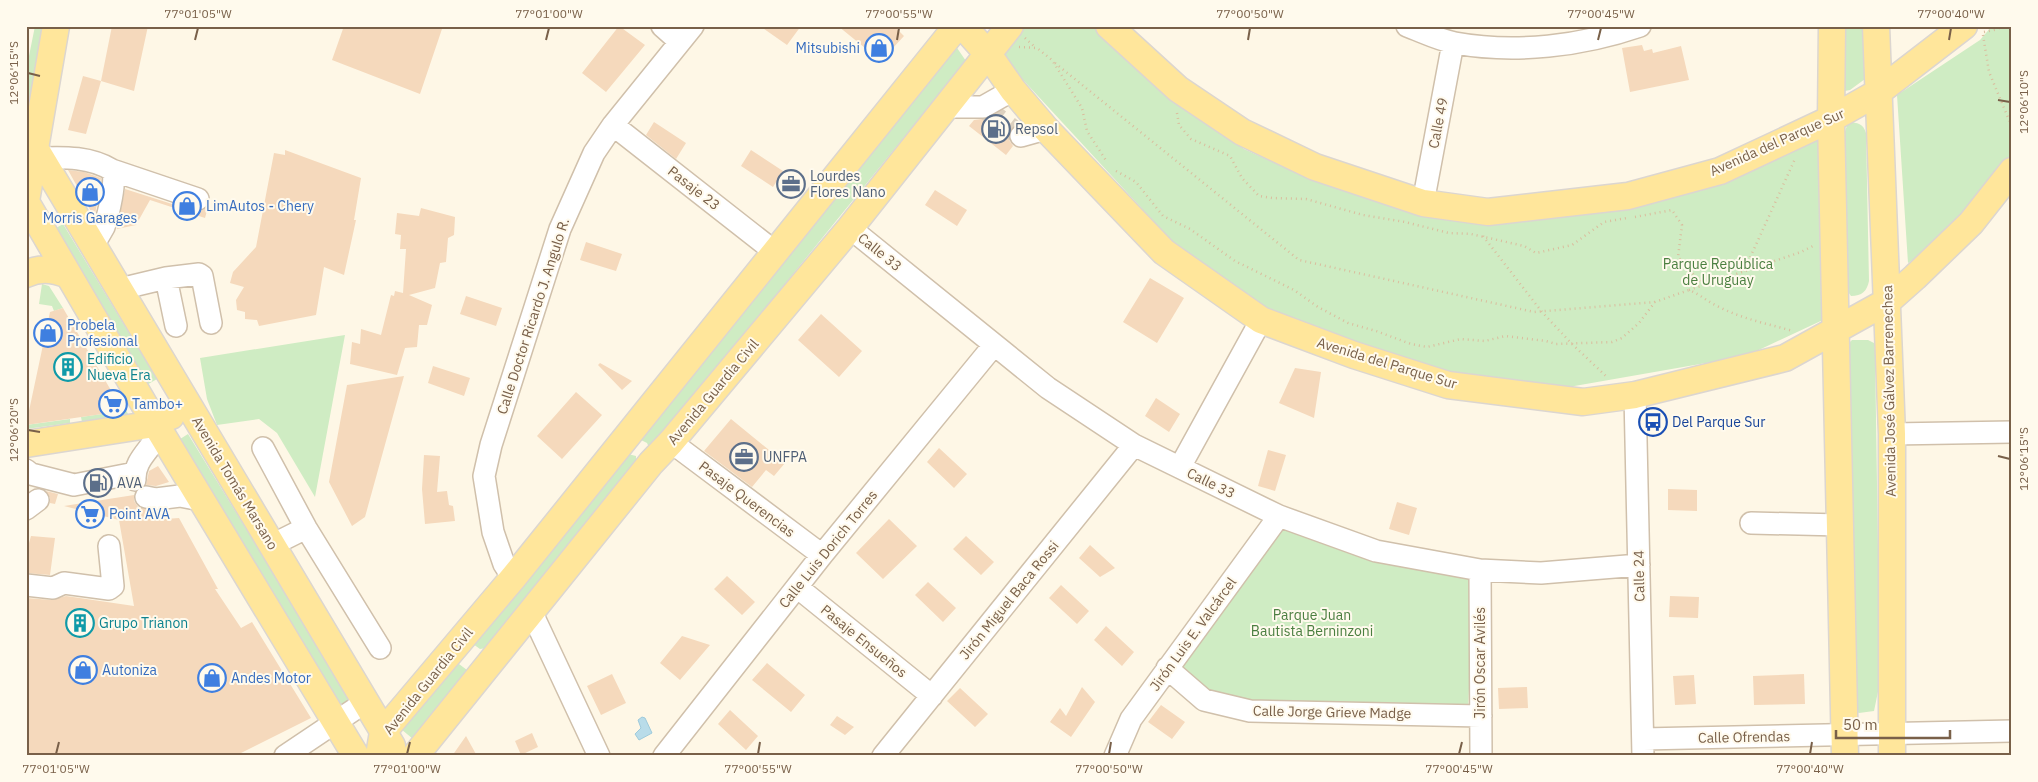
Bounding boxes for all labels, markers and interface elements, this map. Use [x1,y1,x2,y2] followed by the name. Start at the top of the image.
[164,6,232,21] text: 77°01'05"W
[515,6,583,21] text: 77°01'00"W
[865,6,933,21] text: 77°00'55"W
[1216,6,1284,21] text: 77°00'50"W
[1567,6,1635,21] text: 77°00'45"W
[1917,6,1985,21] text: 77°00'40"W
[864,33,894,63] shop icon: Mitsubishi
[796,39,860,57] place label: Mitsubishi
[6,41,21,105] text: 12°06'15"S
[2016,70,2031,134] text: 12°06'10"S
[1424,96,1452,150] street label: Calle 49
[1707,104,1847,180] street label: Avenida del Parque Sur
[981,114,1011,144] fuel station icon: Repsol
[1015,120,1058,138] place label: Repsol
[664,162,724,214] street label: Pasaje 23
[810,167,886,201] place label: Lourdes Flores Nano
[776,169,806,199] office icon: Lourdes Flores Nano
[75,177,105,207] shop icon: Morris Garages
[172,191,202,221] shop icon: LimAutos - Chery
[206,197,314,215] place label: LimAutos - Chery
[43,209,138,227] place label: Morris Garages
[493,216,573,416] street label: Calle Doctor Ricardo J. Angulo R.
[854,229,906,275] street label: Calle 33
[1663,255,1774,289] park label: Parque República de Uruguay
[1878,285,1900,497] street label: Avenida José Gálvez Barrenechea
[67,316,138,350] place label: Probela Profesional
[33,318,63,348] shop icon: Probela Profesional
[1315,333,1459,393] street label: Avenida del Parque Sur
[664,335,763,449] street label: Avenida Guardia Civil
[87,350,151,384] place label: Edificio Nueva Era
[53,352,83,382] building icon: Edificio Nueva Era
[98,389,128,419] supermarket icon: Tambo+
[132,395,183,413] place label: Tambo+
[6,398,21,462] text: 12°06'20"S
[1638,407,1668,437] bus stop icon: Del Parque Sur
[188,413,282,553] street label: Avenida Tomás Marsano
[1672,413,1765,431] place label: Del Parque Sur
[2016,427,2031,491] text: 12°06'15"S
[729,442,759,472] office icon: UNFPA
[763,448,807,466] place label: UNFPA
[695,457,799,541] street label: Pasaje Querencias
[1184,464,1238,502] street label: Calle 33
[83,468,113,498] fuel station icon: AVA
[117,474,142,492] place label: AVA
[775,486,881,612] street label: Calle Luis Dorich Torres
[75,499,105,529] supermarket icon: Point AVA
[109,505,170,523] place label: Point AVA
[955,537,1063,663] street label: Jirón Miguel Baca Rossi
[1630,550,1648,602] street label: Calle 24
[1146,574,1240,694] street label: Jirón Luis E. Valcárcel
[817,601,911,681] street label: Pasaje Ensueños
[1251,606,1373,640] park label: Parque Juan Bautista Berninzoni
[1471,607,1489,719] street label: Jirón Oscar Avilés
[65,608,95,638] building icon: Grupo Trianon
[99,614,188,632] place label: Grupo Trianon
[379,624,477,738] street label: Avenida Guardia Civil
[68,655,98,685] shop icon: Autoniza
[102,661,158,679] place label: Autoniza
[197,663,227,693] shop icon: Andes Motor
[231,669,311,687] place label: Andes Motor
[1253,702,1412,722] street label: Calle Jorge Grieve Madge
[1836,707,1949,739] scale bar
[1843,715,1878,734] text: 50 m
[1698,727,1790,747] street label: Calle Ofrendas
[22,761,90,776] text: 77°01'05"W
[373,761,441,776] text: 77°01'00"W
[724,761,792,776] text: 77°00'55"W
[1075,761,1143,776] text: 77°00'50"W
[1425,761,1493,776] text: 77°00'45"W
[1776,761,1844,776] text: 77°00'40"W

